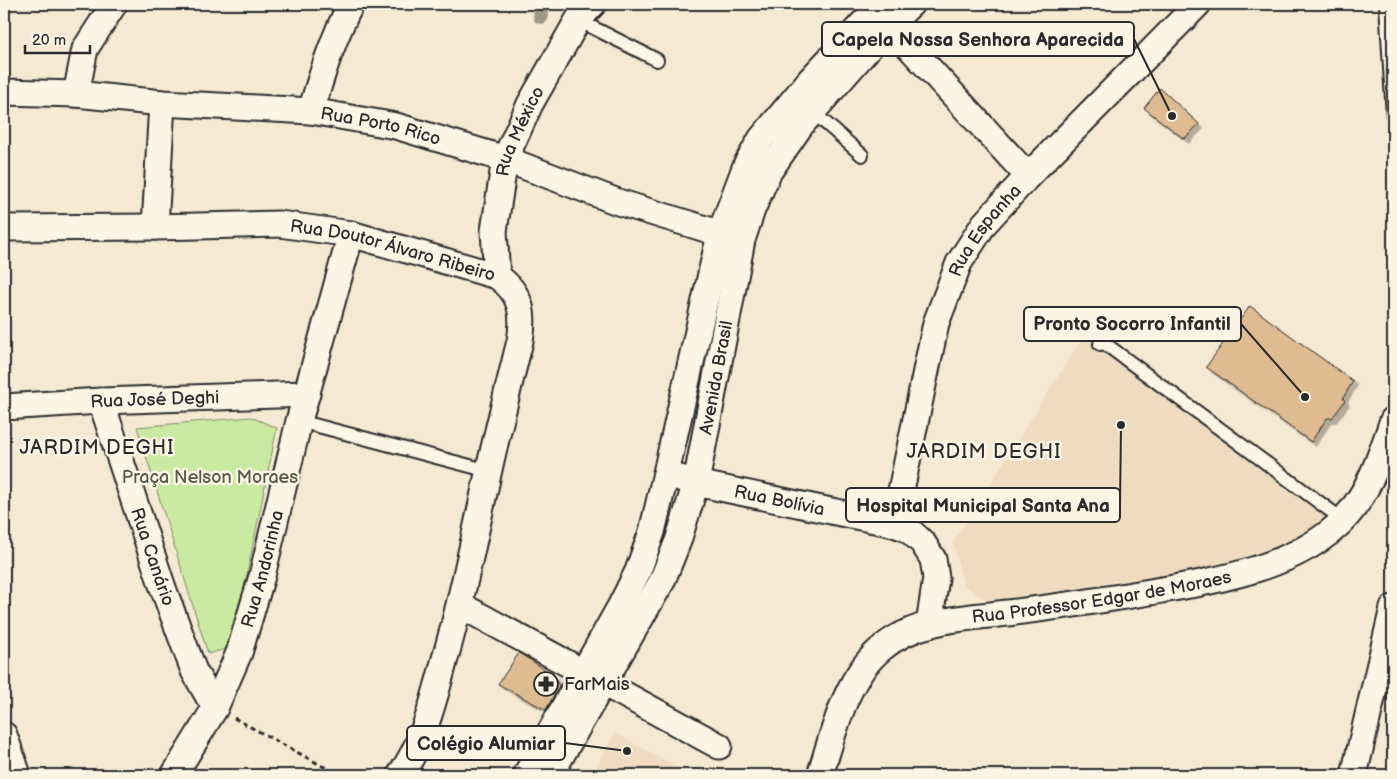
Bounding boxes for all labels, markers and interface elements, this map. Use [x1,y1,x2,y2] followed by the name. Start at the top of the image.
[25,22,90,54] scale bar
[822,22,1134,56] callout: Capela Nossa Senhora Aparecida
[832,29,1124,52] text: Capela Nossa Senhora Aparecida
[32,31,66,50] text: 20 m
[492,82,549,178] street label: Rua México
[319,102,443,149] street label: Rua Porto Rico
[944,180,1025,279] street label: Rua Espanha
[289,215,498,285] street label: Rua Doutor Álvaro Ribeiro
[1024,307,1241,341] callout: Pronto Socorro Infantil
[1033,313,1231,336] text: Pronto Socorro Infantil
[695,319,737,436] street label: Avenida Brasil
[90,386,220,412] street label: Rua José Deghi
[20,436,174,460] district label: JARDIM DEGHI
[907,440,1061,464] district label: JARDIM DEGHI
[122,467,298,488] park label: Praça Nelson Moraes
[732,481,827,520] street label: Rua Bolívia
[846,488,1120,522] callout: Hospital Municipal Santa Ana
[856,495,1110,518] text: Hospital Municipal Santa Ana
[127,505,179,609] street label: Rua Canário
[237,508,288,630] street label: Rua Andorinha
[971,566,1233,627] street label: Rua Professor Edgar de Moraes
[533,671,559,697] pharmacy icon: FarMais
[564,674,630,695] place label: FarMais
[407,726,565,760] callout: Colégio Alumiar
[417,733,555,756] text: Colégio Alumiar

